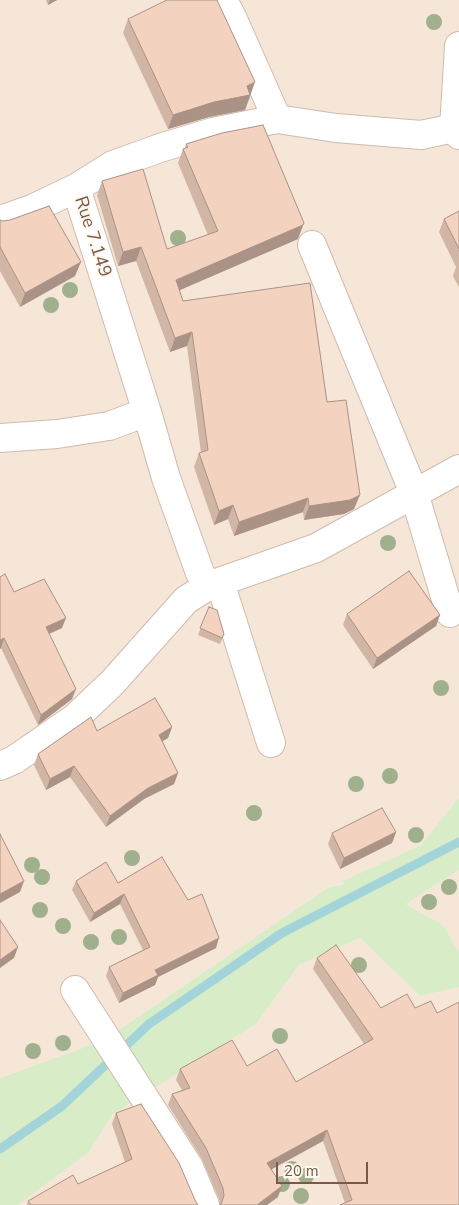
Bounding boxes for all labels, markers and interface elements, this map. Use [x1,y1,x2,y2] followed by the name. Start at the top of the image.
[69,194,115,280] street label: Rue 7.149
[279,1152,372,1184] scale bar
[284,1161,319,1181] text: 20 m

